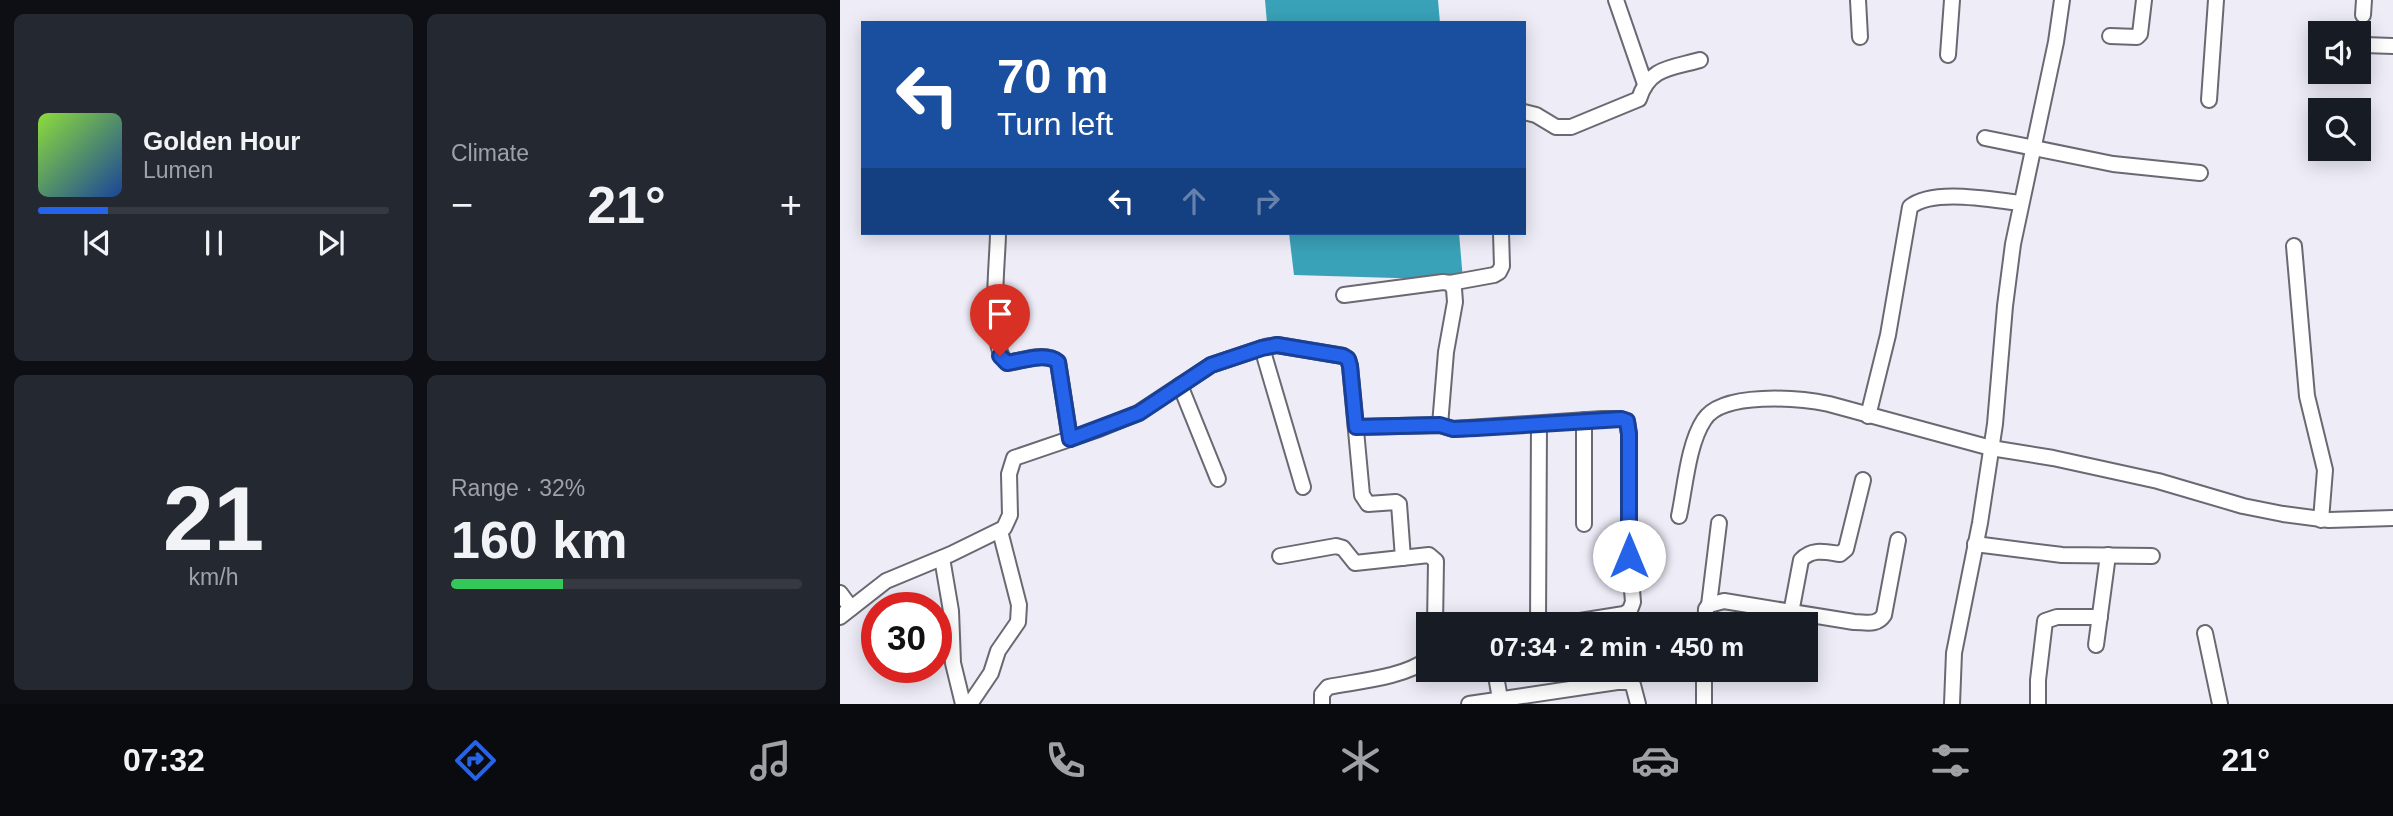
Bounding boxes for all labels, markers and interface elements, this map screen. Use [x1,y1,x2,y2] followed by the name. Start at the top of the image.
[2308,21,2371,161] map controls
[2308,21,2371,84] button: sound
[882,49,973,140] icon: left
[997,49,1109,103] text: 70 m
[2308,98,2371,161] button: search
[997,106,1113,142] text: Turn left
[143,126,300,156] text: Golden Hour
[451,140,529,166] text: Climate
[143,157,213,183] text: Lumen
[587,176,666,234] text: 21°
[1102,182,1140,220] icon: left
[1175,182,1213,220] icon: ahead
[1248,182,1286,220] icon: right
[451,184,473,226] text: −
[780,184,802,226] text: +
[78,224,116,262] icon: previous
[195,224,233,262] icon: pause
[312,224,350,262] icon: next
[970,284,1030,356] pin
[981,295,1019,333] icon: arrive
[163,468,264,569] text: 21
[451,475,585,501] text: Range · 32%
[451,511,627,569] text: 160 km
[1592,519,1666,593] position arrow
[189,564,238,590] text: km/h
[861,592,952,683] speed limit sign: 30
[1490,632,1744,662] text: 07:34 · 2 min · 450 m
[451,736,500,785] icon: directions
[746,736,795,785] icon: music
[1041,736,1090,785] icon: phone
[1336,736,1385,785] icon: climate
[1631,736,1680,785] icon: car
[1926,736,1975,785] icon: filters
[123,742,205,778] text: 07:32
[2222,742,2270,778] text: 21°

